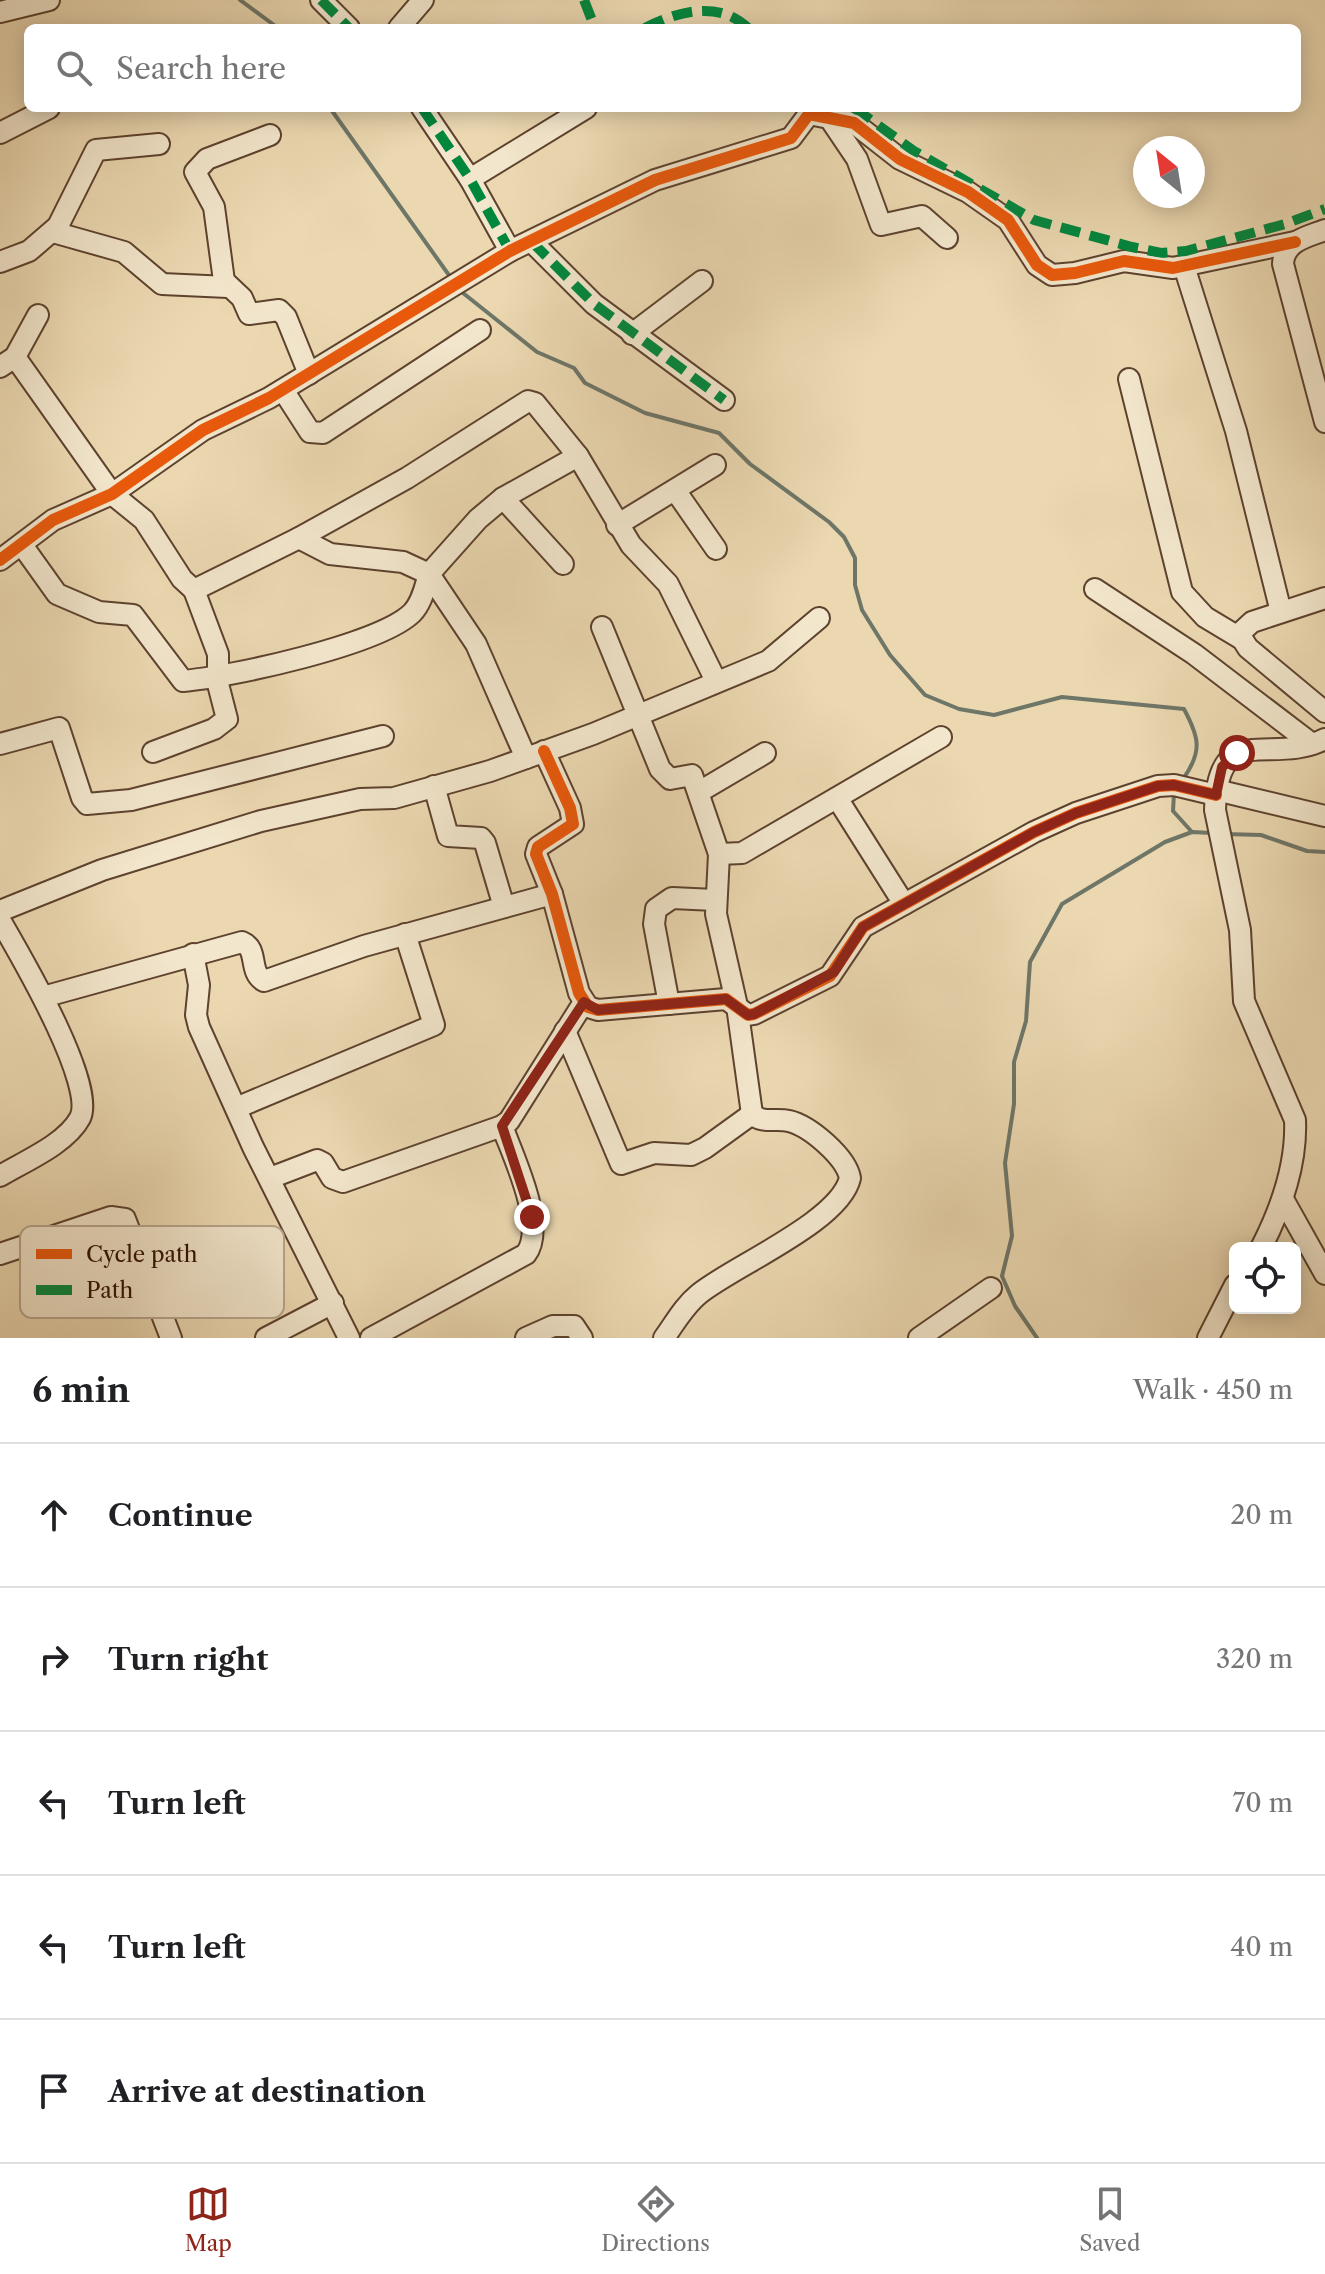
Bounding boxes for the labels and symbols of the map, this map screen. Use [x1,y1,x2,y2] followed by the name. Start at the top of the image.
[1133,136,1205,208] north arrow
[1219,735,1255,771] route start
[514,1199,550,1235] route end
[20,1226,284,1318] legend
[86,1241,198,1268] text: Cycle path
[86,1277,134,1304] text: Path

